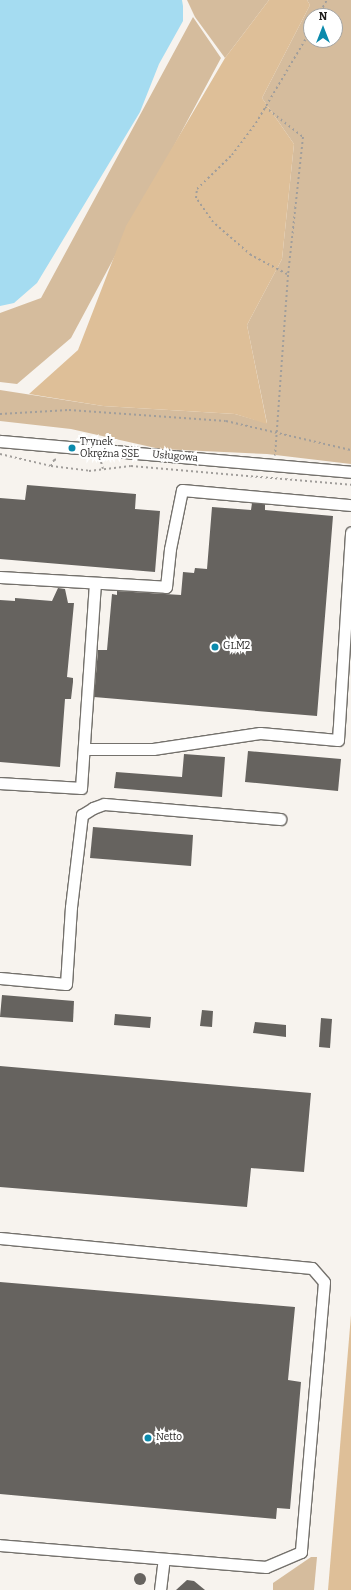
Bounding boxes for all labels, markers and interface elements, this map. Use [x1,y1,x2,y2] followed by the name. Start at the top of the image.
[303,8,343,48] north arrow
[319,10,327,23] text: N
[80,436,139,460] place label: Trynek Okrężna SSE
[67,443,77,453] marker: Trynek Okrężna SSE
[152,449,198,465] street label: Usługowa
[223,641,250,653] place label: GLM2
[210,642,220,652] marker: GLM2
[156,1432,182,1444] place label: Netto
[143,1433,153,1443] marker: Netto

